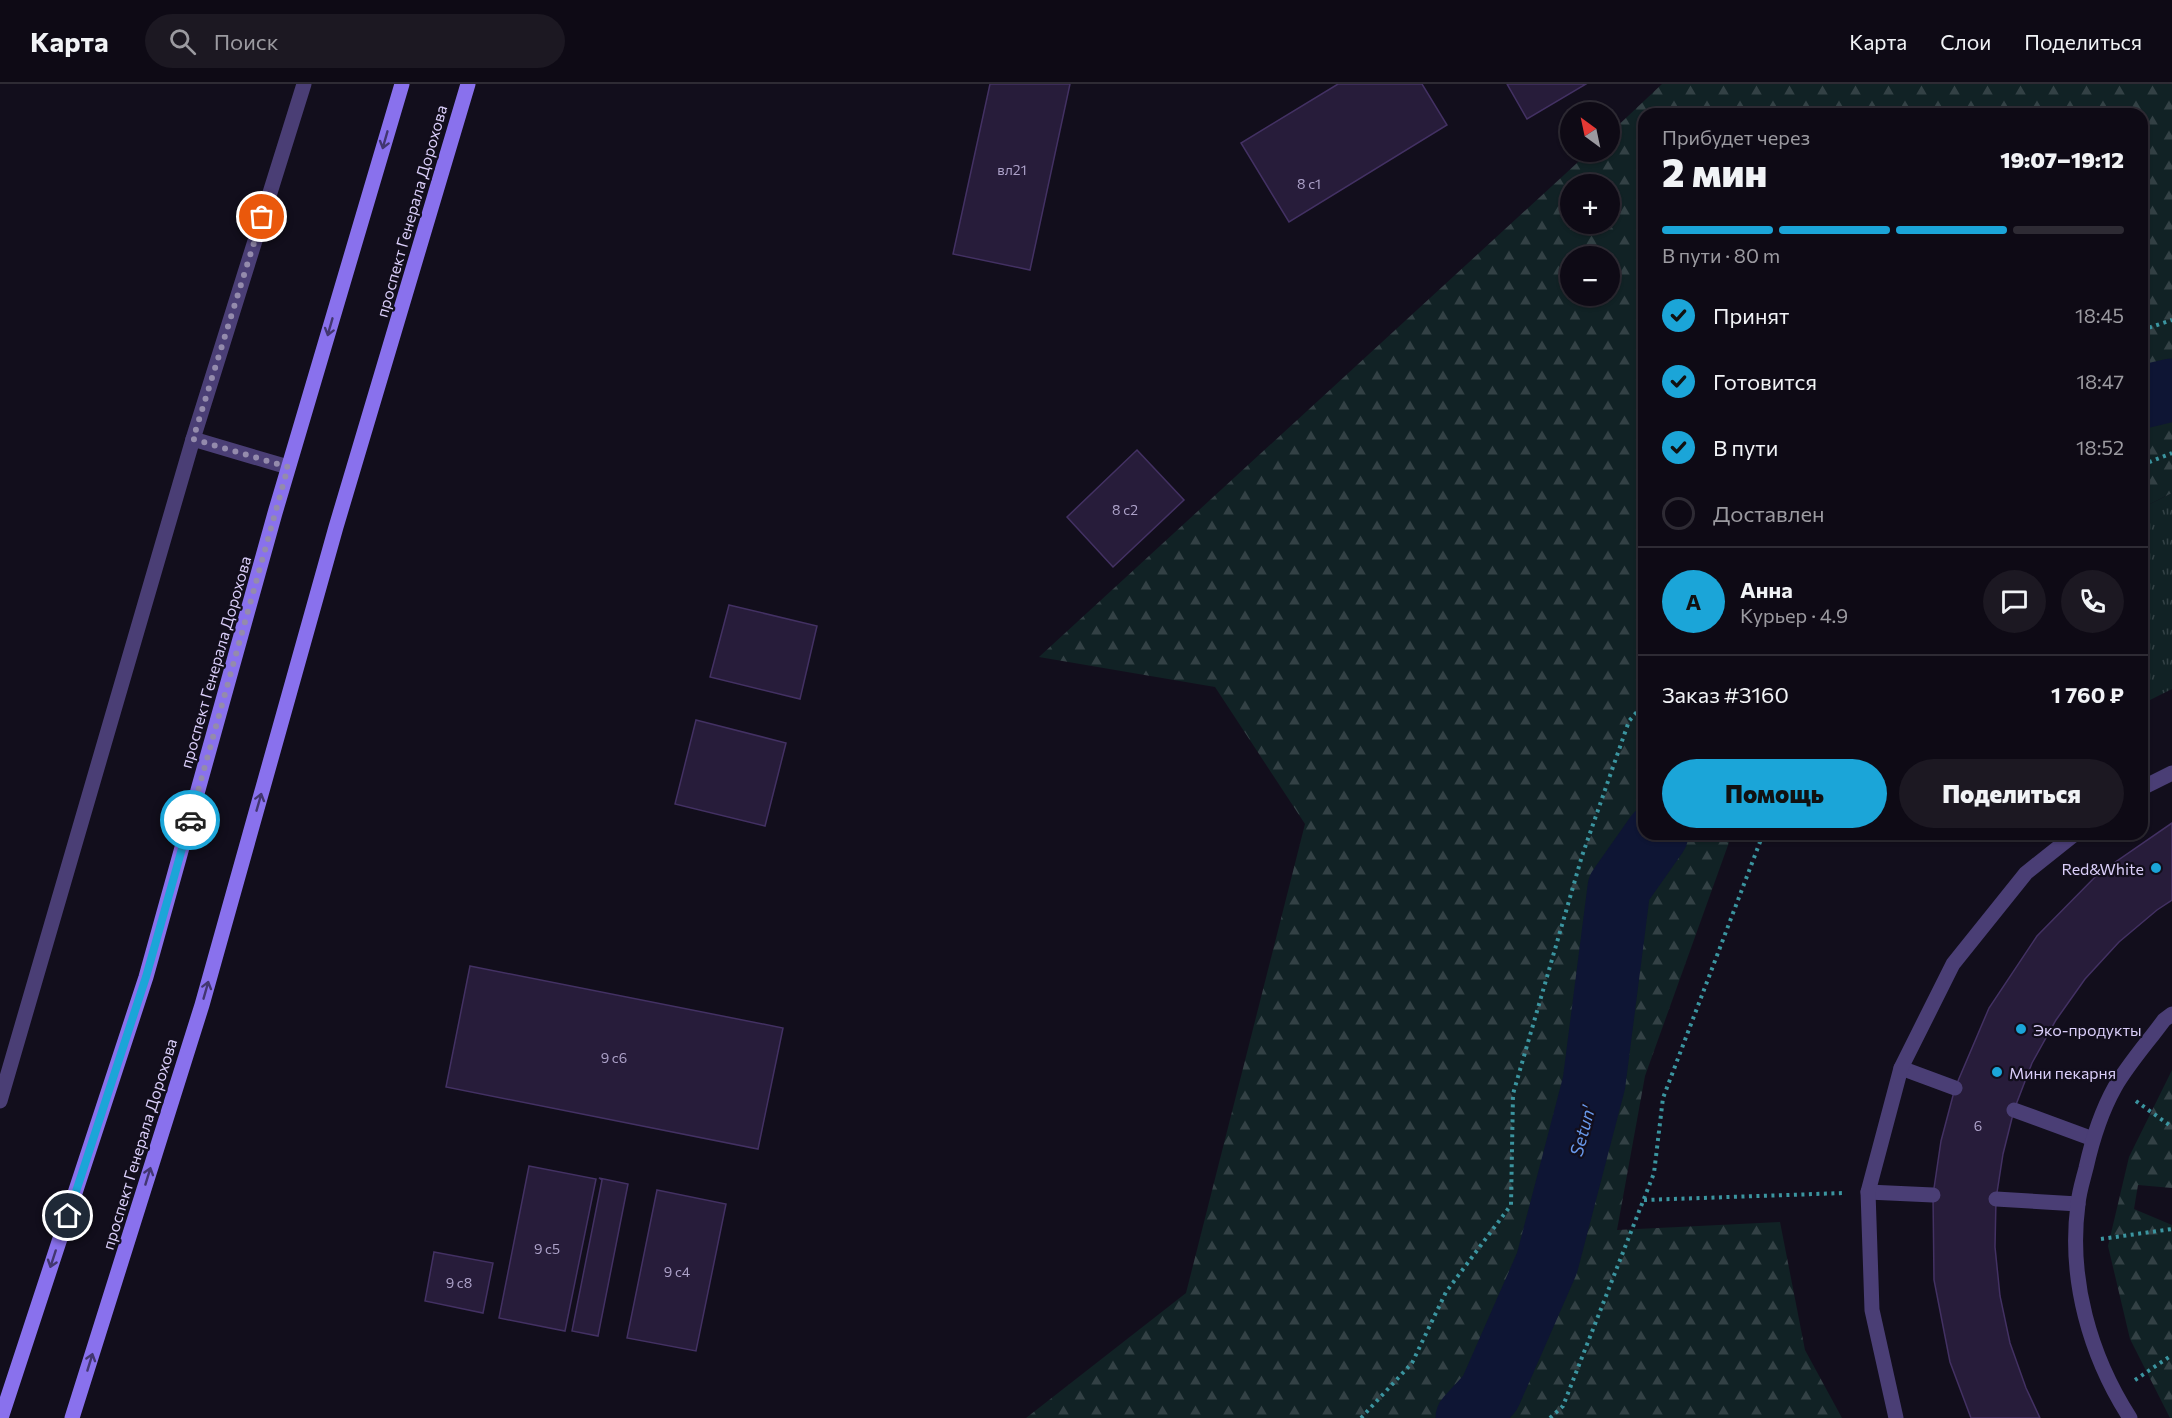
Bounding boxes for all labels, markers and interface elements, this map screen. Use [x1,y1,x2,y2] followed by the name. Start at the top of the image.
[145,14,565,68] search box
[30,24,109,58] text: Карта
[166,25,199,58] icon: search
[214,28,278,55] text: Поиск
[1849,29,1907,54] text: Карта
[1940,29,1991,54] text: Слои
[2024,29,2142,54] text: Поделиться
[1560,102,1620,162] north arrow
[1560,102,1620,306] map controls
[372,103,450,319] street label: проспект Генерала Дорохова
[1662,125,1810,149] text: Прибудет через
[379,130,390,149] one-way arrow
[2000,146,2124,173] text: 19:07–19:12
[1662,147,1767,195] text: 2 мин
[997,161,1027,178] house number: вл21
[1560,174,1620,234] button: +
[1297,175,1321,192] house number: 8 с1
[236,191,287,242] pin
[245,200,278,233] icon: bag
[1662,243,1780,267] text: В пути · 80 m
[1560,246,1620,306] button: −
[1662,299,1695,332] icon: check
[1713,302,1789,329] text: Принят
[2075,303,2124,327] text: 18:45
[324,317,335,336] one-way arrow
[1662,365,1695,398] icon: check
[1713,368,1817,395] text: Готовится
[2076,369,2124,393] text: 18:47
[1662,431,1695,464] icon: check
[1713,434,1778,461] text: В пути
[2076,435,2124,459] text: 18:52
[1713,500,1825,527] text: Доставлен
[1112,501,1138,518] house number: 8 с2
[176,554,254,770] street label: проспект Генерала Дорохова
[1983,570,2046,633] button: chat
[2061,570,2124,633] button: phone
[1740,576,1793,603] text: Анна
[1686,588,1701,615] text: А
[1740,603,1848,627] text: Курьер · 4.9
[1662,681,1789,708] text: Заказ #3160
[2051,681,2124,708] text: 1 760 ₽
[1662,759,1887,828] button: Помощь
[1899,759,2124,828] button: Поделиться
[160,790,220,850] courier
[254,793,265,812] one-way arrow
[174,804,207,837] icon: car
[2061,859,2144,878] place label: Red&White
[2149,861,2163,875] marker: Red&White
[201,981,212,1000] one-way arrow
[2033,1020,2142,1039] place label: Эко-продукты
[2014,1022,2028,1036] marker: Эко-продукты
[98,1036,180,1252] street label: проспект Генерала Дорохова
[601,1049,627,1066] house number: 9 с6
[2009,1063,2116,1082] place label: Мини пекарня
[1990,1065,2004,1079] marker: Мини пекарня
[1565,1102,1600,1159] water label: Setun'
[1974,1117,1982,1134] house number: 6
[143,1167,154,1186] one-way arrow
[42,1190,93,1241] pin
[51,1199,84,1232] icon: home
[534,1240,560,1257] house number: 9 с5
[47,1249,58,1268] one-way arrow
[664,1263,691,1280] house number: 9 с4
[446,1274,472,1291] house number: 9 с8
[85,1353,96,1372] one-way arrow

